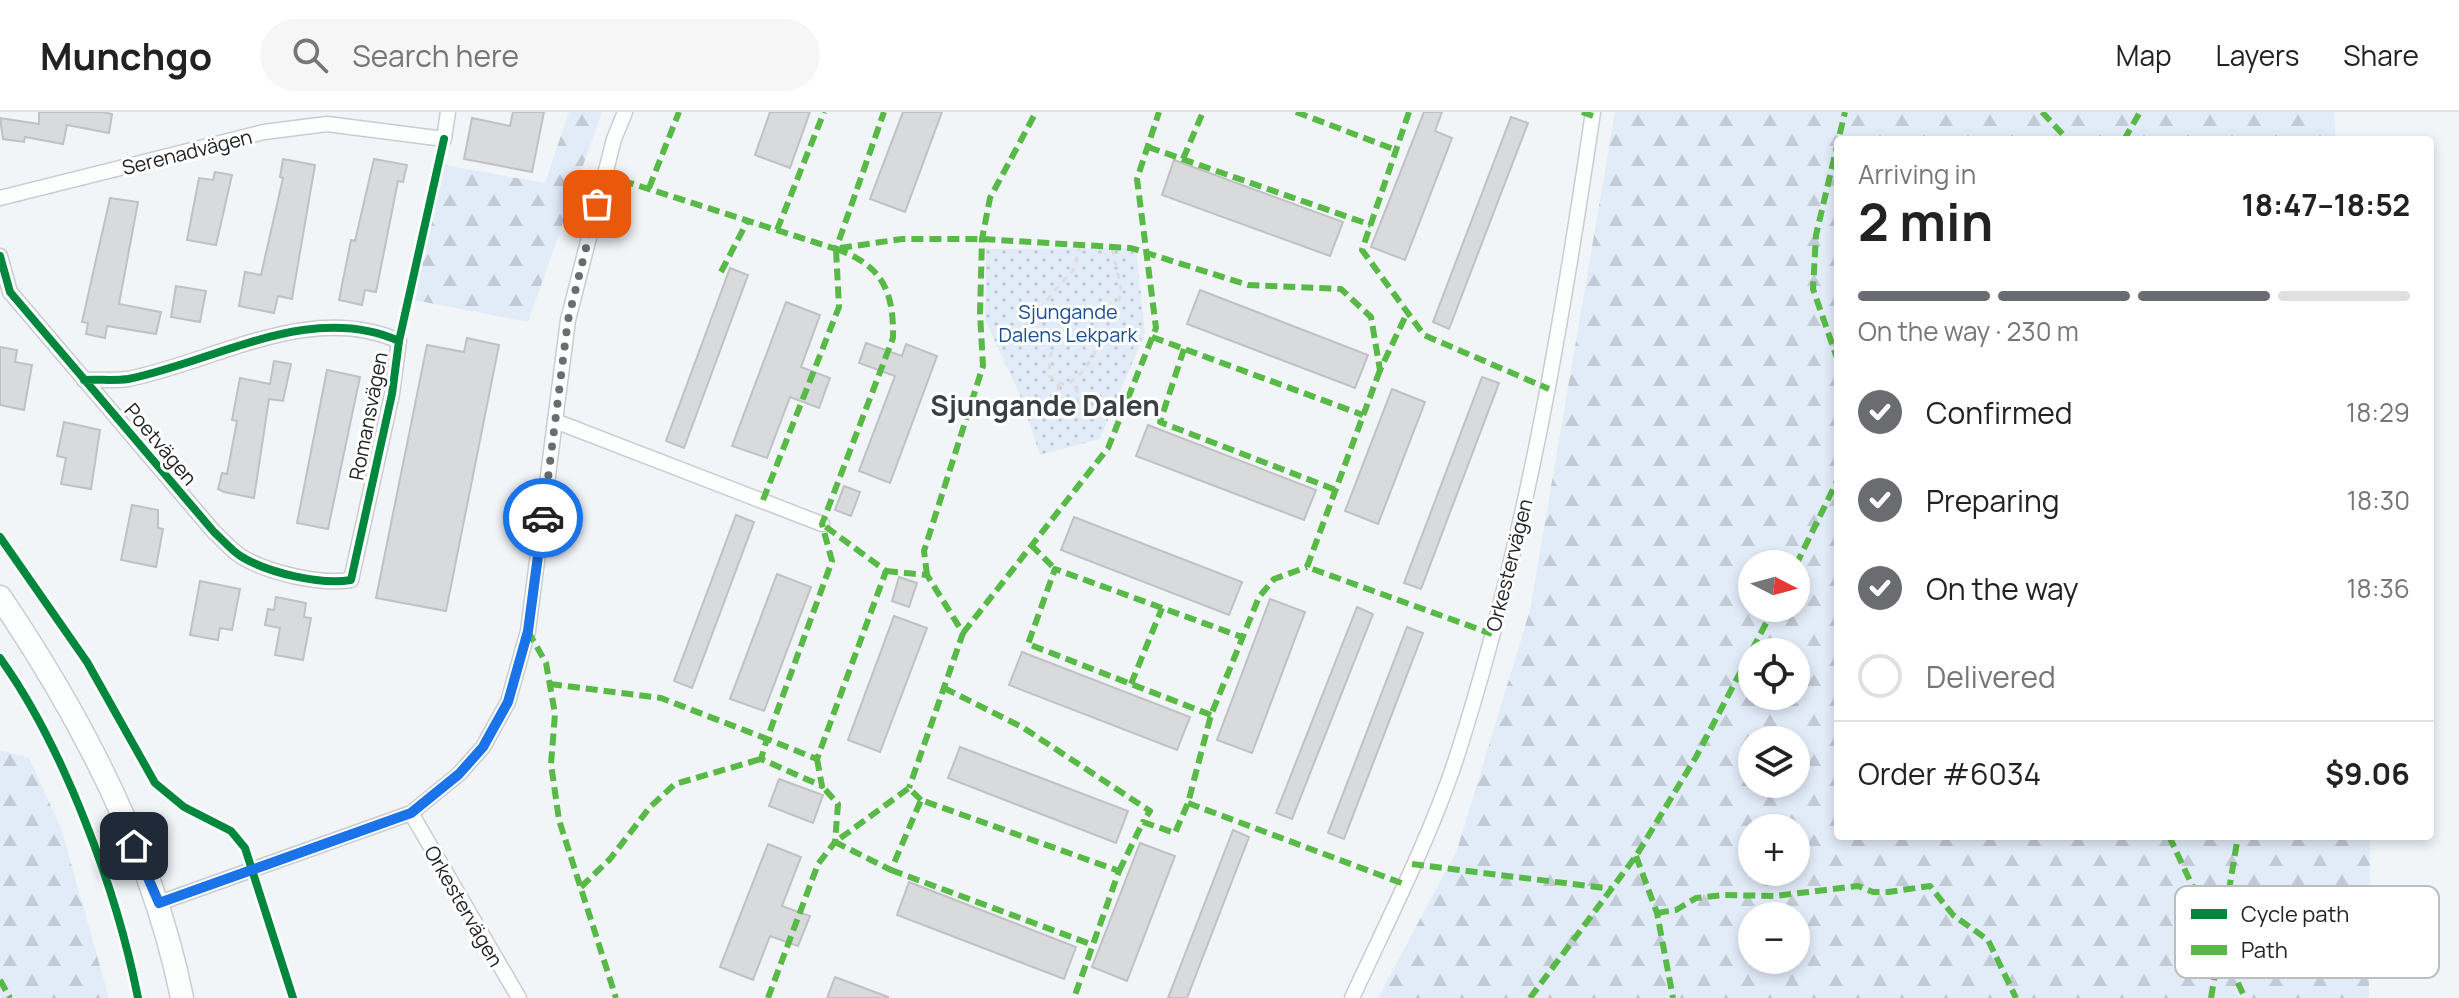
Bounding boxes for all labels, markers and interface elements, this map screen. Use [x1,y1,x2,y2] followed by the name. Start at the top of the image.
[260,19,820,91] search box
[40,29,212,81] text: Munchgo
[288,33,332,77] icon: search
[352,35,519,76] text: Search here
[2116,36,2172,74] text: Map
[2216,36,2299,74] text: Layers
[2343,36,2419,74] text: Share
[119,123,255,181] street label: Serenadvägen
[1858,156,1976,192] text: Arriving in
[563,170,631,238] pin
[575,182,619,226] icon: bag
[2242,184,2410,225] text: 18:47–18:52
[1858,186,1993,257] text: 2 min
[999,298,1139,348] park label: Sjungande Dalens Lekpark
[1858,313,2079,349] text: On the way · 230 m
[342,349,394,483] street label: Romansvägen
[930,386,1160,424] district label: Sjungande Dalen
[1858,390,1902,434] icon: check
[1926,392,2073,433] text: Confirmed
[2346,394,2410,430] text: 18:29
[119,397,203,491] street label: Poetvägen
[503,478,583,558] courier
[1858,478,1902,522] icon: check
[1926,480,2060,521] text: Preparing
[2347,482,2410,518] text: 18:30
[521,496,565,540] icon: car
[1479,496,1539,634] street label: Orkestervägen
[1738,550,1810,622] north arrow
[1738,550,1810,974] map controls
[1858,566,1902,610] icon: check
[1926,568,2079,609] text: On the way
[2346,570,2410,606] text: 18:36
[1738,638,1810,710] button: locate
[1926,656,2056,697] text: Delivered
[1738,726,1810,798] button: layers
[1858,753,2041,794] text: Order #6034
[2325,753,2410,794] text: $9.06
[100,812,168,880] pin
[1738,814,1810,886] button: +
[112,824,156,868] icon: home
[418,840,510,972] street label: Orkestervägen
[2175,886,2439,978] legend
[2241,899,2349,929] text: Cycle path
[1738,902,1810,974] button: −
[2241,935,2288,965] text: Path

